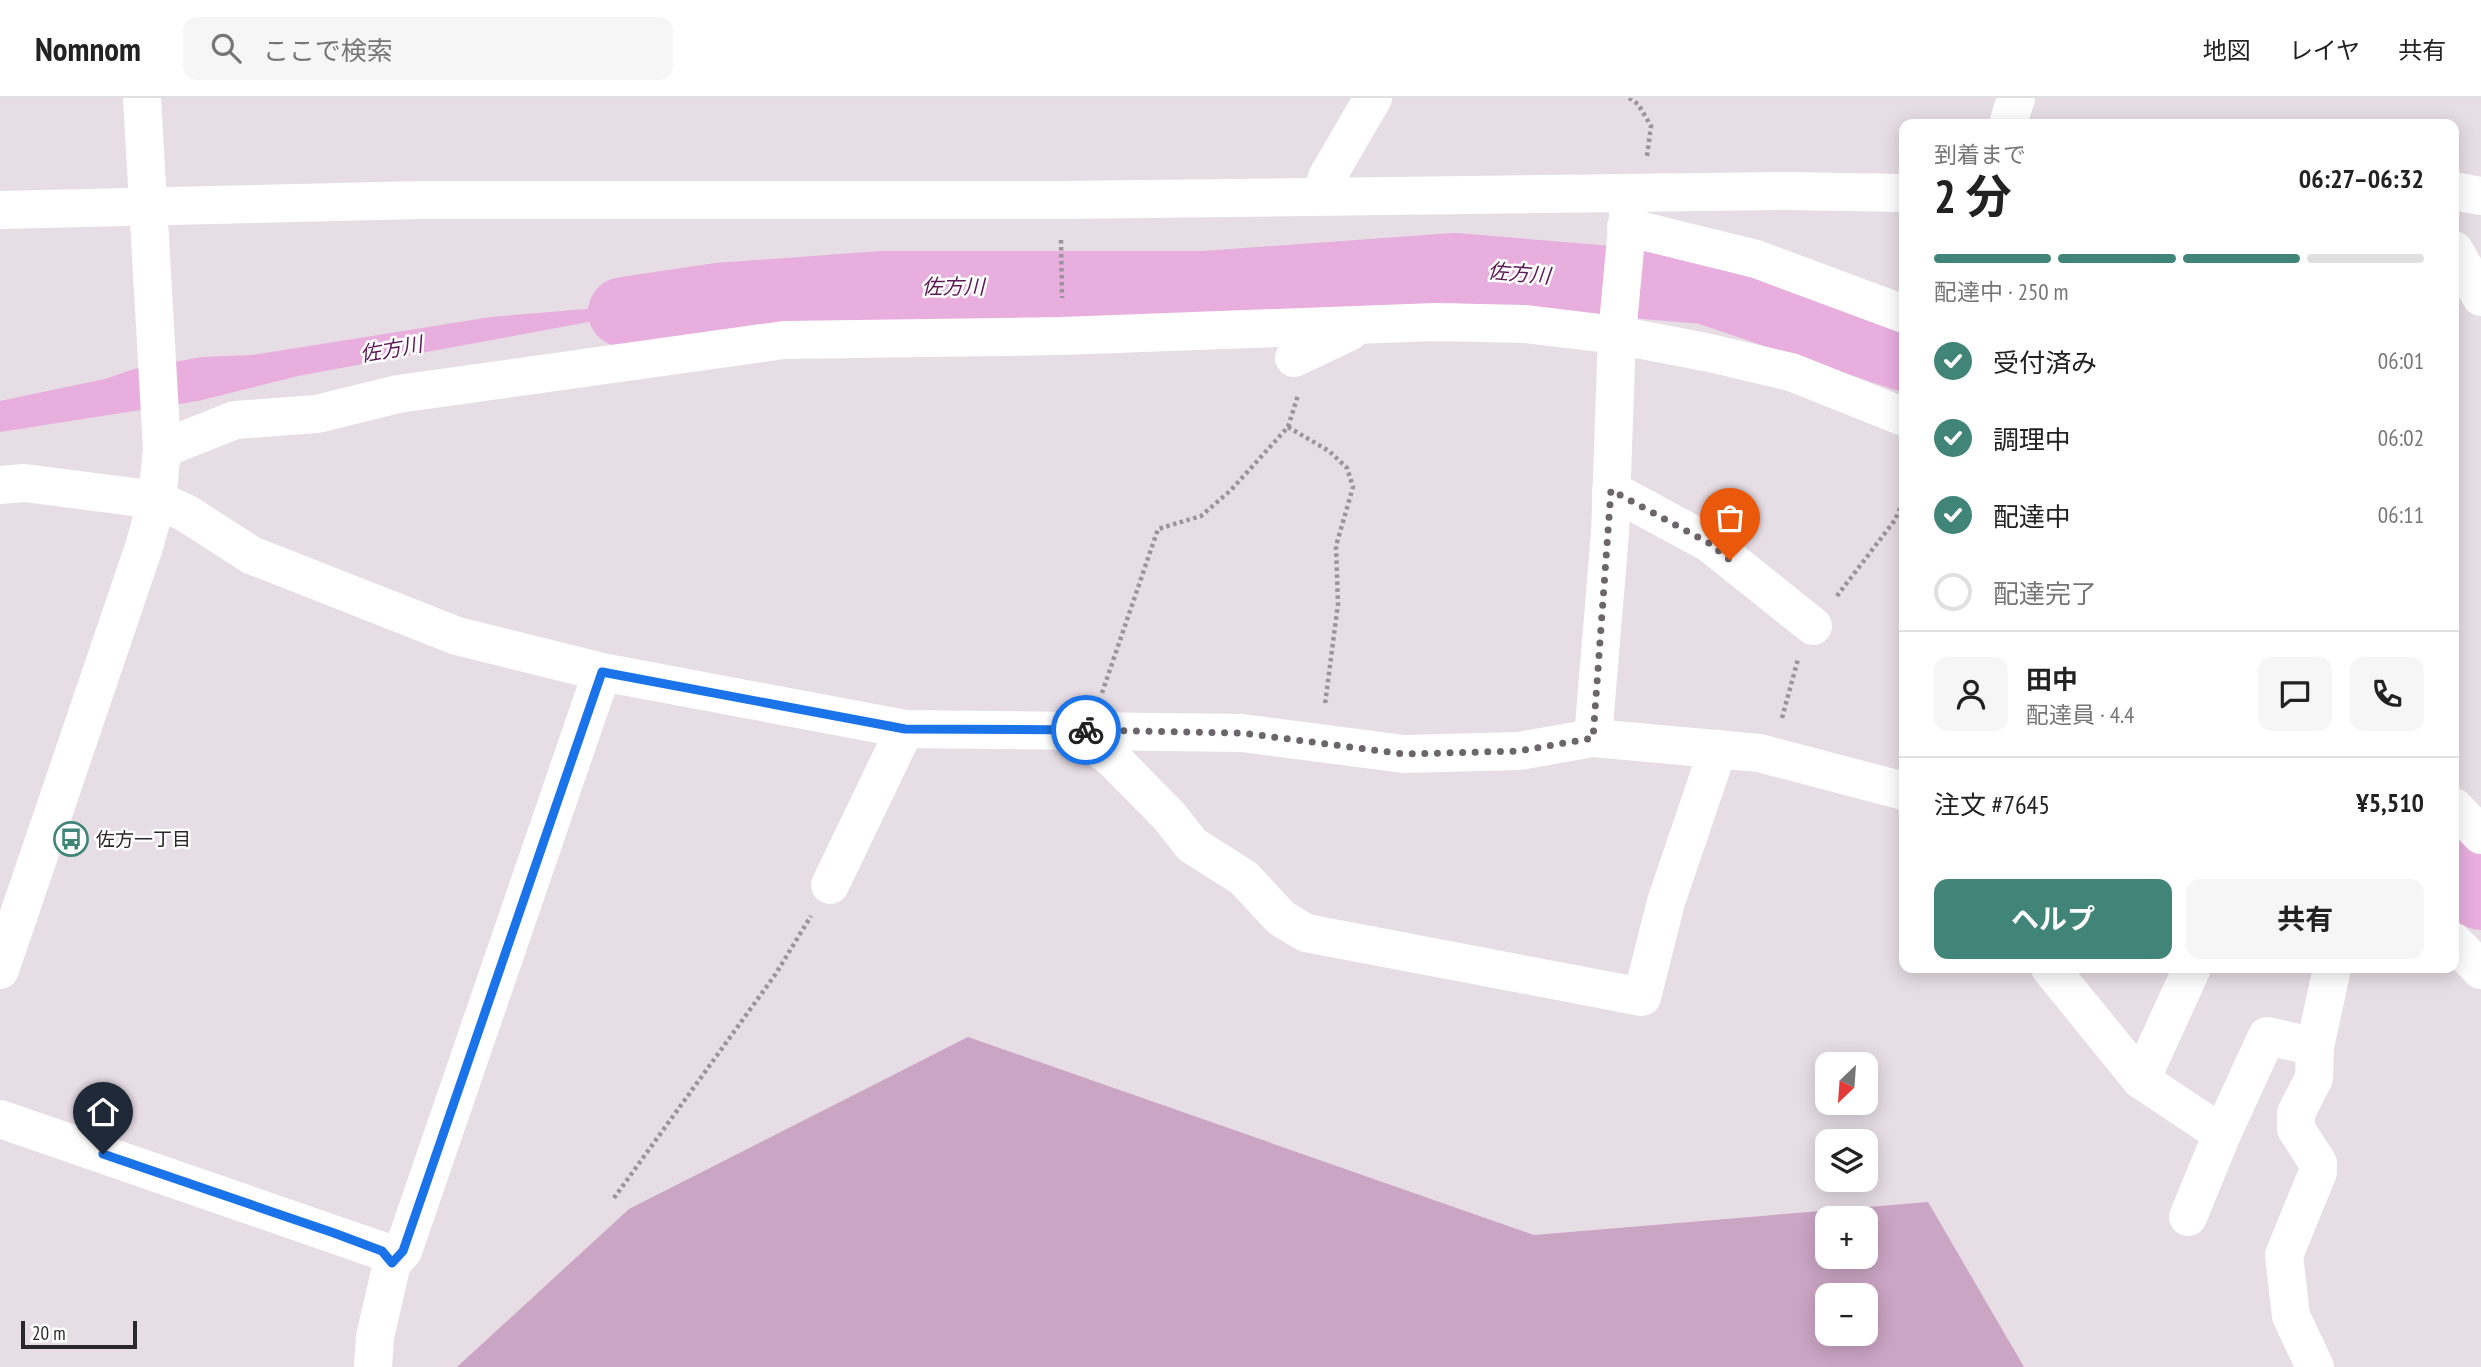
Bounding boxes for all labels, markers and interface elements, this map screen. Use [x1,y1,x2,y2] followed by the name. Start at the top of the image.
[183,17,673,80] search box
[35,27,141,70] text: Nomnom
[207,29,245,67] icon: search
[263,34,393,67] text: ここで検索
[2203,35,2251,66] text: 地図
[2289,35,2360,66] text: レイヤ
[2398,35,2446,66] text: 共有
[1934,140,2026,169] text: 到着まで
[2299,162,2424,195] text: 06:27–06:32
[1934,166,2011,226] text: 2 分
[1486,257,1554,289] water label: 佐方川
[922,273,986,300] water label: 佐方川
[1934,277,2069,306] text: 配達中 · 250 m
[358,330,426,368] water label: 佐方川
[1934,342,1972,380] icon: check
[1993,346,2097,379] text: 受付済み
[2378,346,2424,375] text: 06:01
[1934,419,1972,457] icon: check
[1993,423,2071,456] text: 調理中
[2378,423,2424,452] text: 06:02
[1700,488,1760,560] pin
[1934,496,1972,534] icon: check
[1711,499,1749,537] icon: bag
[1993,500,2071,533] text: 配達中
[2378,500,2424,529] text: 06:11
[1993,577,2097,610] text: 配達完了
[1934,657,2008,731] button: person
[2258,657,2332,731] button: chat
[2350,657,2424,731] button: phone
[2026,663,2078,696] text: 田中
[1051,695,1121,765] courier
[2026,700,2134,729] text: 配達員 · 4.4
[1067,711,1105,749] icon: bike
[2356,786,2424,819] text: ¥5,510
[1934,788,2050,821] text: 注文 #7645
[52,820,90,858] bus stop icon: 佐方一丁目
[96,827,191,851] place label: 佐方一丁目
[1934,879,2172,959] button: ヘルプ
[2186,879,2424,959] button: 共有
[1815,1052,1878,1115] north arrow
[1815,1052,1878,1346] map controls
[73,1082,133,1154] pin
[84,1093,122,1131] icon: home
[1815,1129,1878,1192] button: layers
[1815,1206,1878,1269] button: +
[1815,1283,1878,1346] button: −
[21,1318,136,1350] scale bar
[32,1321,66,1345] text: 20 m

